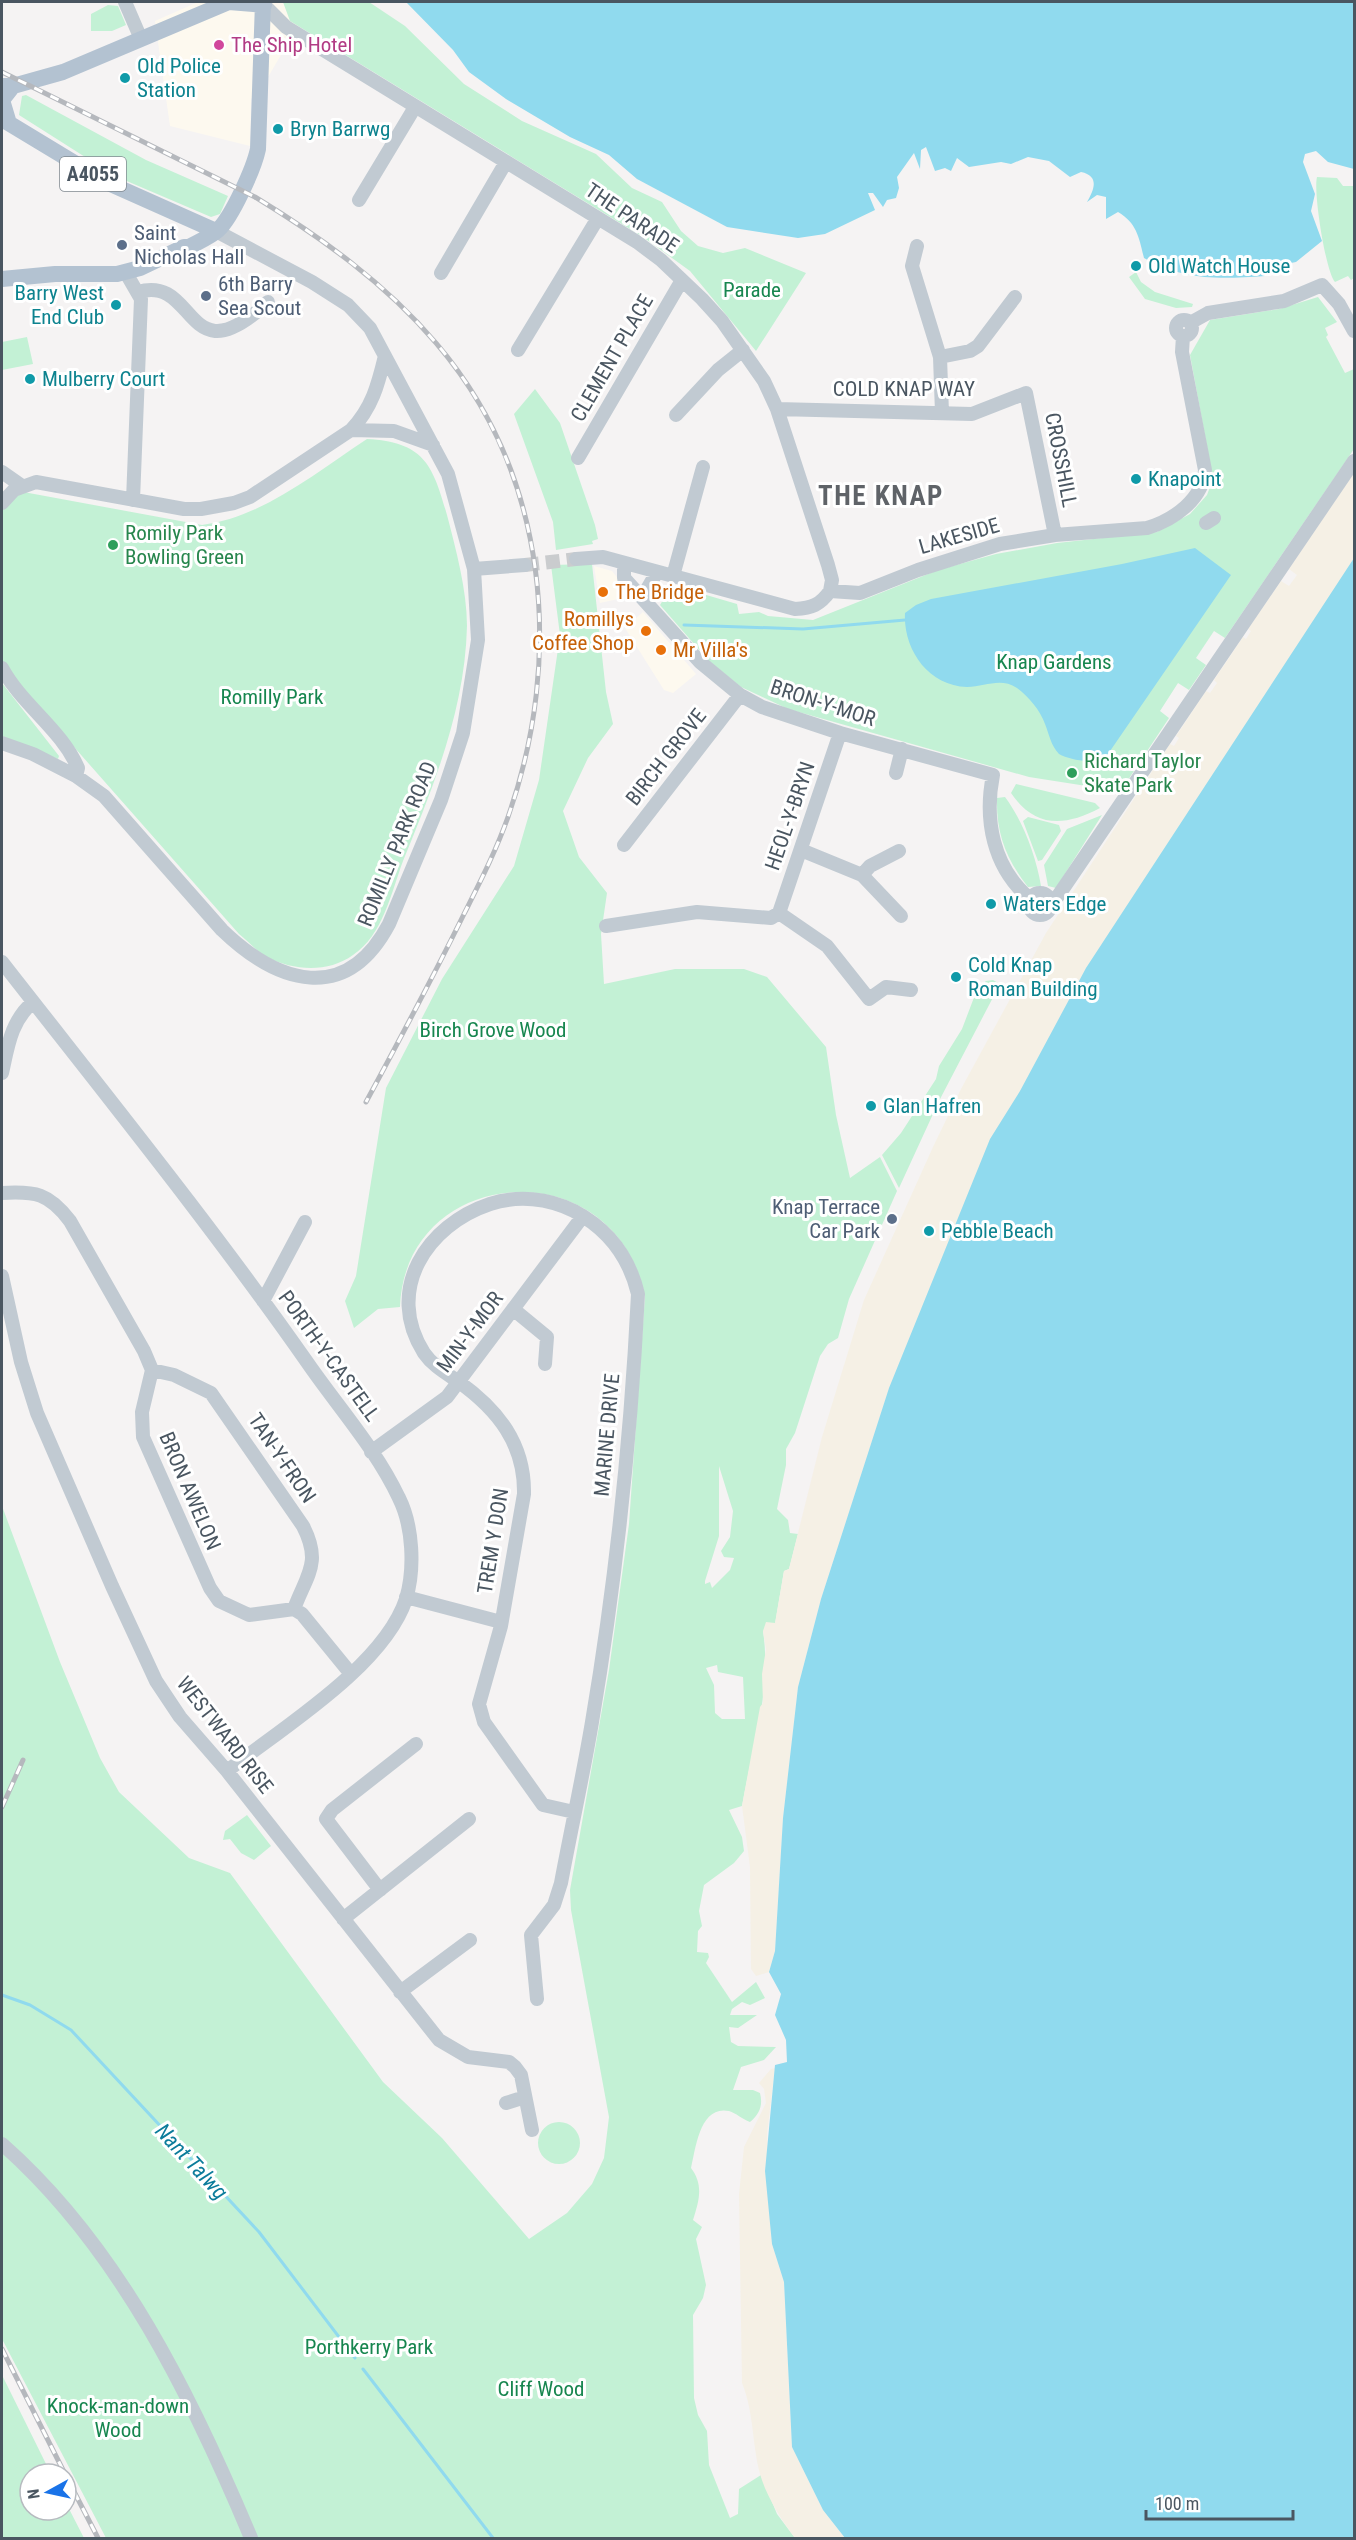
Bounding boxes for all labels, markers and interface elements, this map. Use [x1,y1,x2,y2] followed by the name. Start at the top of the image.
[231,33,352,57] place label: The Ship Hotel
[212,38,226,52] marker: The Ship Hotel
[137,54,221,102] place label: Old Police Station
[118,71,132,85] marker: Old Police Station
[290,117,390,141] place label: Bryn Barrwg
[271,122,285,136] marker: Bryn Barrwg
[60,157,126,191] road number: A4055
[581,178,683,258] street label: THE PARADE
[134,221,244,269] place label: Saint Nicholas Hall
[115,238,129,252] marker: Saint Nicholas Hall
[1148,254,1291,278] place label: Old Watch House
[1129,259,1143,273] marker: Old Watch House
[218,272,301,320] place label: 6th Barry Sea Scout
[723,278,781,302] park label: Parade
[15,281,104,329] place label: Barry West End Club
[199,289,213,303] marker: 6th Barry Sea Scout
[566,290,658,426] street label: CLEMENT PLACE
[109,298,123,312] marker: Barry West End Club
[42,367,165,391] place label: Mulberry Court
[23,372,37,386] marker: Mulberry Court
[833,377,975,401] street label: COLD KNAP WAY
[1040,411,1082,509] street label: CROSSHILL
[1148,467,1222,491] place label: Knapoint
[1129,472,1143,486] marker: Knapoint
[818,480,944,512] district label: THE KNAP
[916,513,1002,559] street label: LAKESIDE
[125,521,244,569] place label: Romily Park Bowling Green
[106,538,120,552] marker: Romily Park Bowling Green
[615,580,704,604] place label: The Bridge
[596,585,610,599] marker: The Bridge
[532,607,634,655] place label: Romillys Coffee Shop
[639,624,653,638] marker: Romillys Coffee Shop
[673,638,748,662] place label: Mr Villa's
[654,643,668,657] marker: Mr Villa's
[996,650,1112,674] park label: Knap Gardens
[768,675,878,731] street label: BRON-Y-MOR
[221,685,324,709] park label: Romilly Park
[621,704,711,810] street label: BIRCH GROVE
[1084,749,1201,797] place label: Richard Taylor Skate Park
[353,758,441,930] street label: ROMILLY PARK ROAD
[760,759,820,873] street label: HEOL-Y-BRYN
[1065,766,1079,780] marker: Richard Taylor Skate Park
[1003,892,1107,916] place label: Waters Edge
[984,897,998,911] marker: Waters Edge
[968,953,1098,1001] place label: Cold Knap Roman Building
[949,970,963,984] marker: Cold Knap Roman Building
[420,1018,566,1042] park label: Birch Grove Wood
[883,1094,981,1118] place label: Glan Hafren
[864,1099,878,1113] marker: Glan Hafren
[772,1195,881,1243] place label: Knap Terrace Car Park
[885,1212,899,1226] marker: Knap Terrace Car Park
[941,1219,1054,1243] place label: Pebble Beach
[922,1224,936,1238] marker: Pebble Beach
[274,1286,384,1426] street label: PORTH-Y-CASTELL
[432,1287,508,1377] street label: MIN-Y-MOR
[590,1372,624,1498] street label: MARINE DRIVE
[243,1409,321,1507] street label: TAN-Y-FRON
[154,1428,226,1554] street label: BRON AWELON
[473,1486,513,1596] street label: TREM Y DON
[172,1672,278,1798] street label: WESTWARD RISE
[150,2118,233,2205] water label: Nant Talwg
[305,2335,434,2359] park label: Porthkerry Park
[498,2377,584,2401] park label: Cliff Wood
[47,2394,189,2442] park label: Knock-man-down Wood
[18,2462,78,2522] north arrow
[1146,2483,1293,2521] scale bar
[24,2488,44,2500] text: N
[1155,2493,1199,2514] text: 100 m

